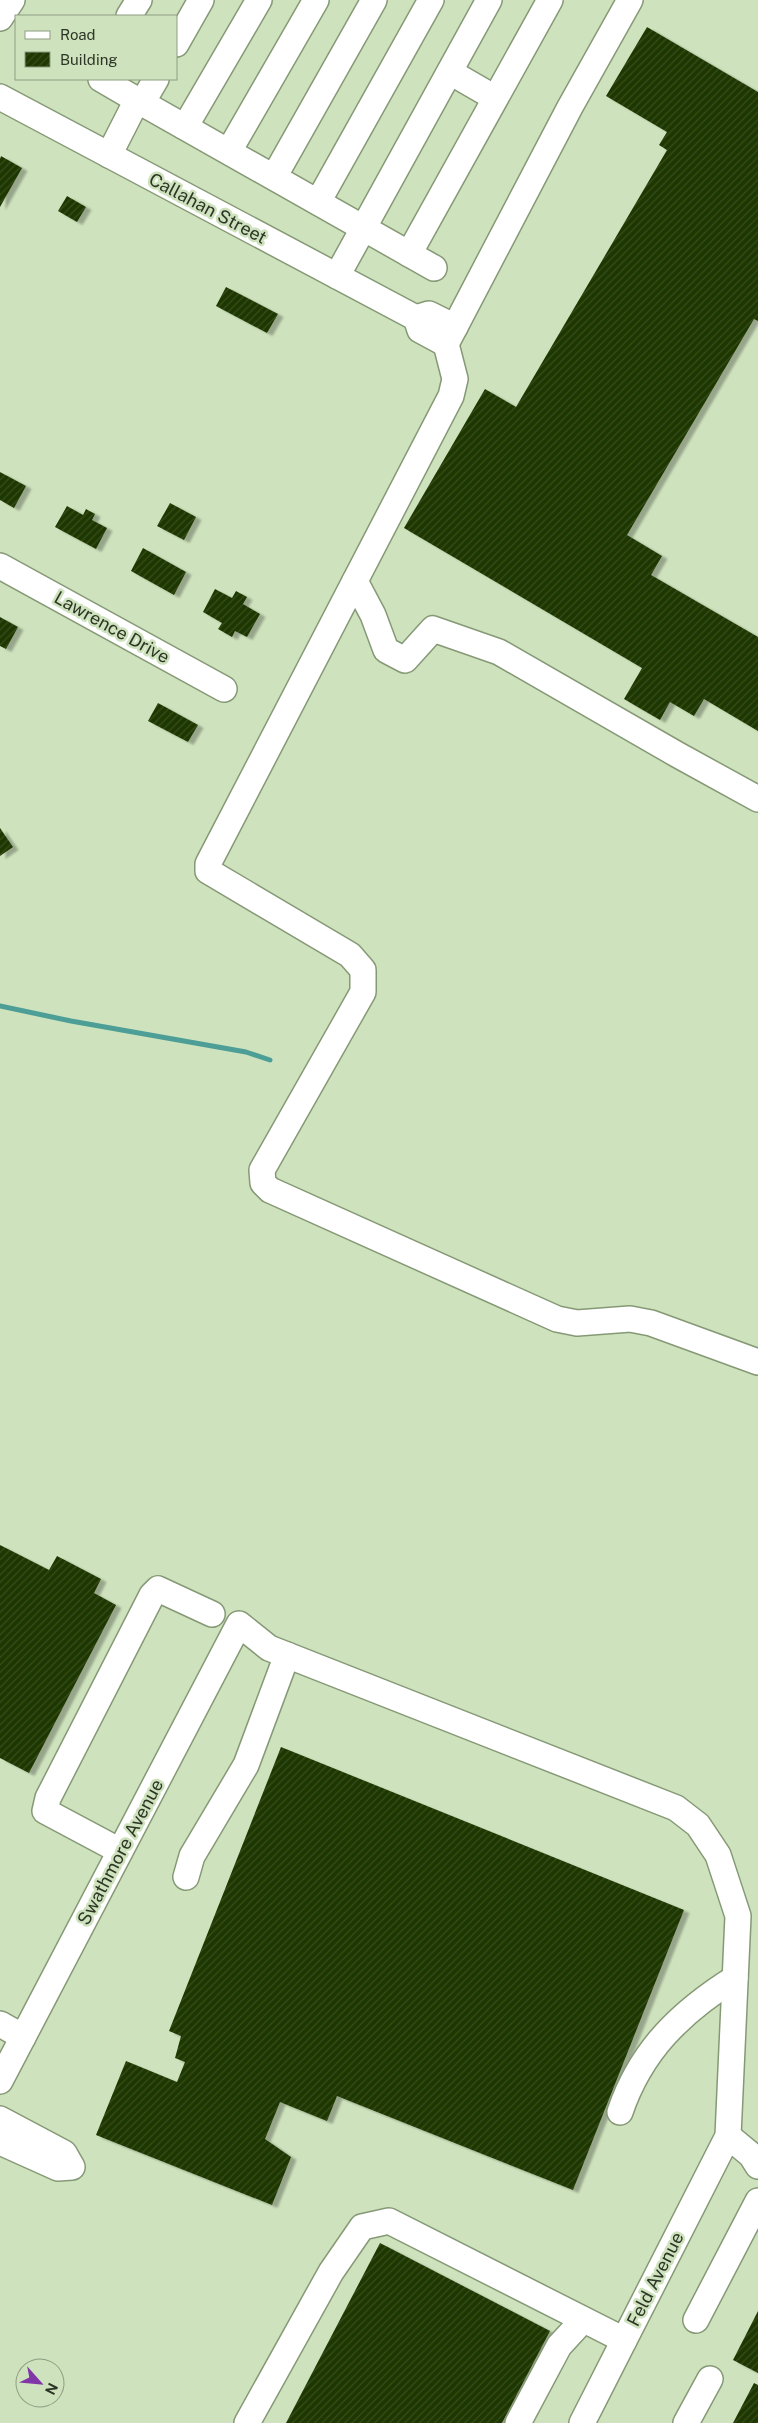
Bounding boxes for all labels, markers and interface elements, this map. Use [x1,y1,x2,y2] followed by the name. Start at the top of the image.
[15,15,178,80] legend
[60,26,96,43] text: Road
[60,51,118,68] text: Building
[146,168,270,248] street label: Callahan Street
[51,587,173,667] street label: Lawrence Drive
[73,1776,167,1928] street label: Swathmore Avenue
[622,2229,688,2329] street label: Feld Avenue
[15,2358,65,2408] north arrow
[42,2380,61,2397] text: N

